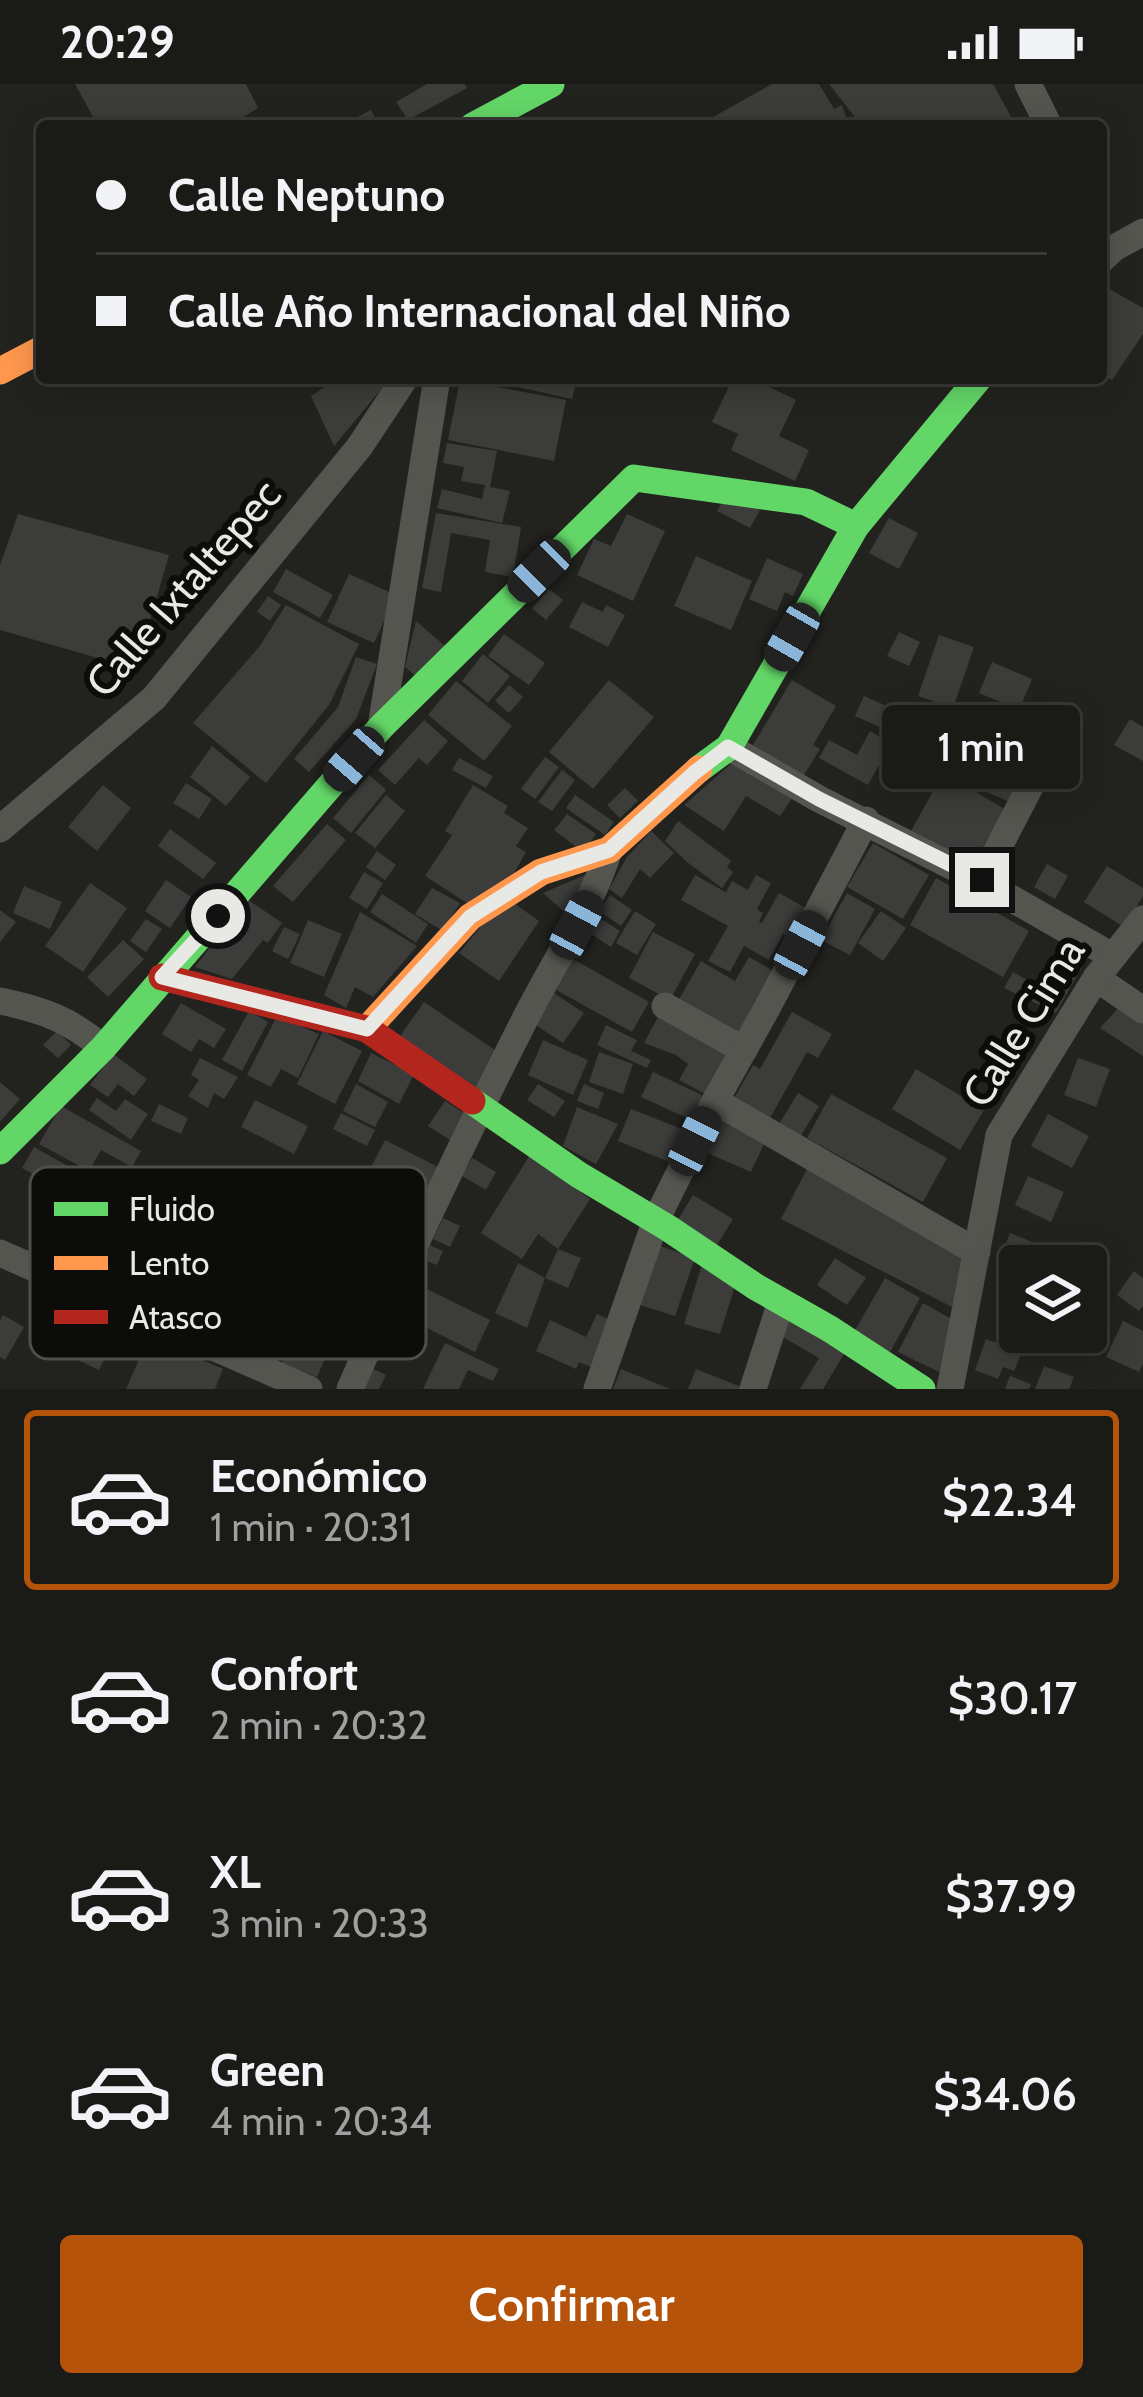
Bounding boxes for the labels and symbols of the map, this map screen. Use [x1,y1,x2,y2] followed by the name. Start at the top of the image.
[75,469,291,707] street label: Calle Ixtaltepec
[501,533,577,609] car
[758,597,826,677] car
[883,706,1081,790] callout: 1 min
[317,720,391,798] car
[955,853,1009,907] route end
[544,885,610,965] car
[191,889,245,943] route start
[768,905,834,985] car
[951,928,1095,1116] street label: Calle Cima
[663,1101,727,1181] car
[30,1167,426,1359] legend
[129,1189,215,1229] text: Fluido
[129,1243,209,1283] text: Lento
[129,1297,222,1337] text: Atasco

